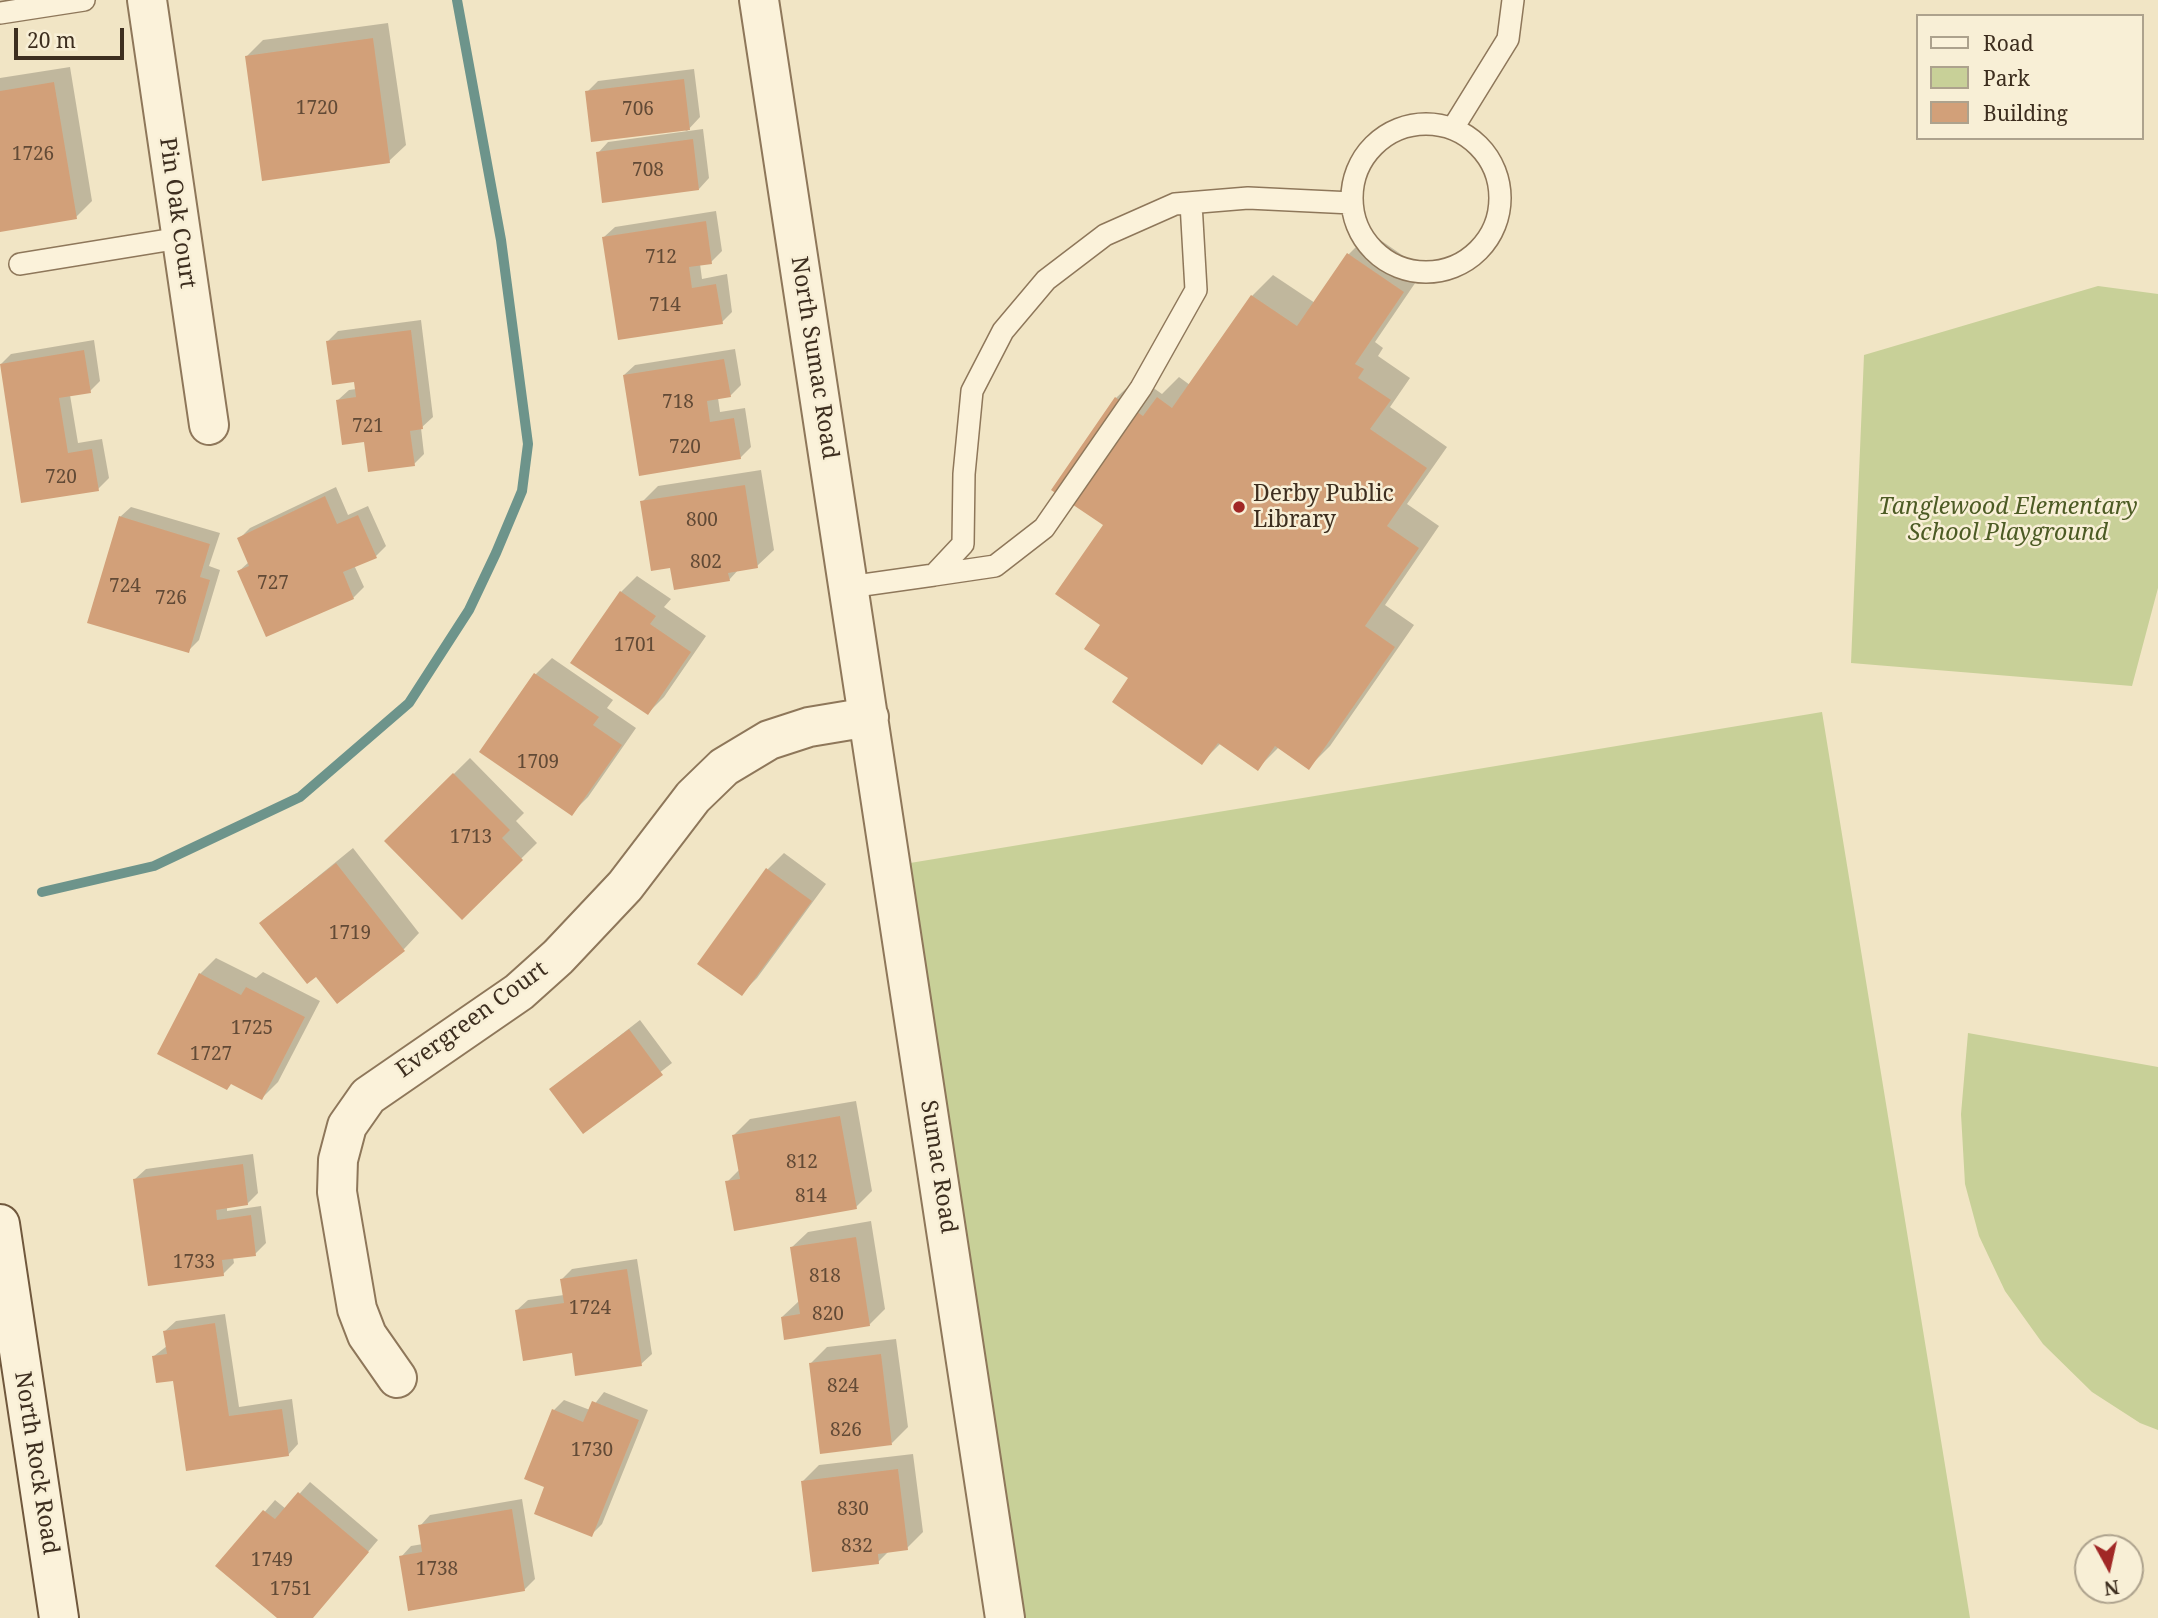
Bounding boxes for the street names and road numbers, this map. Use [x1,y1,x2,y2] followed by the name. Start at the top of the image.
[153,136,201,290] street label: Pin Oak Court
[784,255,844,461] street label: North Sumac Road
[391,956,553,1084] street label: Evergreen Court
[914,1098,962,1236] street label: Sumac Road
[8,1370,64,1556] street label: North Rock Road

